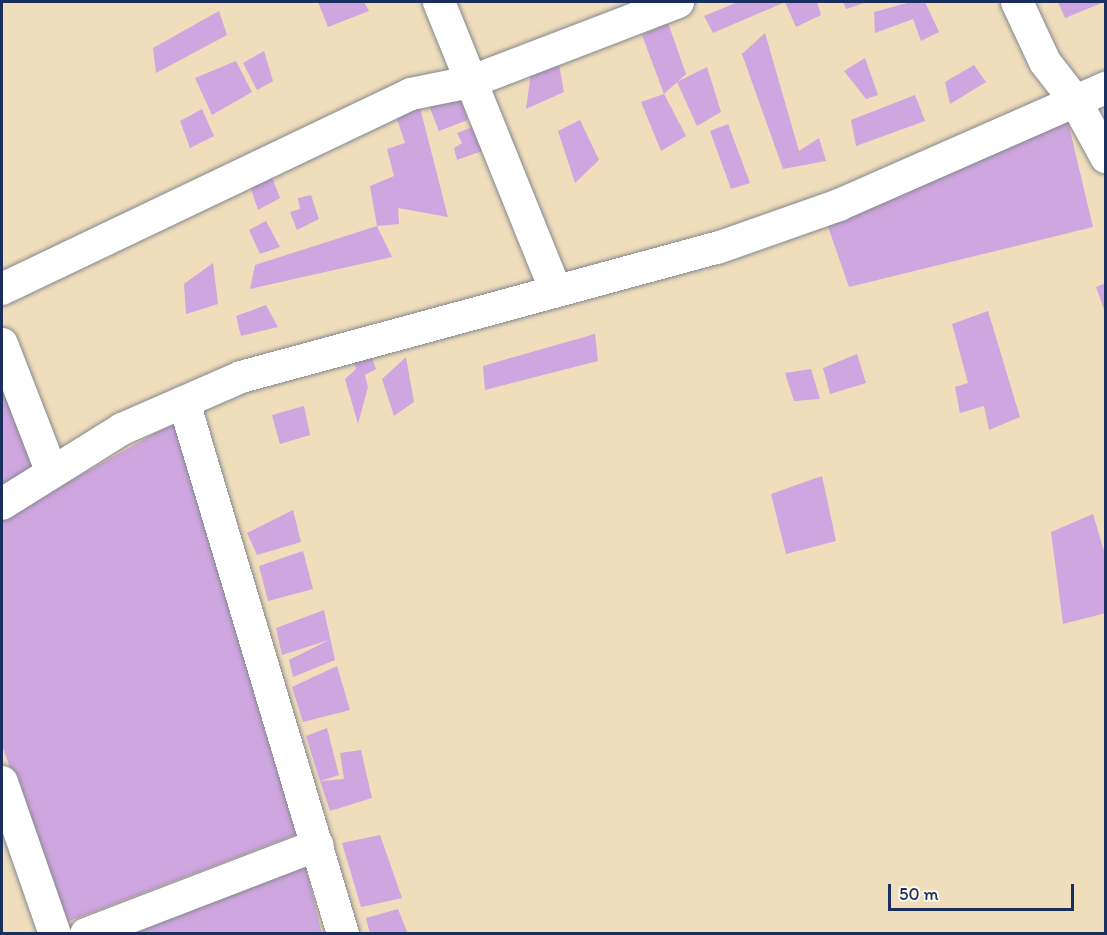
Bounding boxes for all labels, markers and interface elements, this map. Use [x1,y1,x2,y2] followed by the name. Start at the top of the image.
[891,872,1077,910] scale bar
[899,883,939,905] text: 50 m

